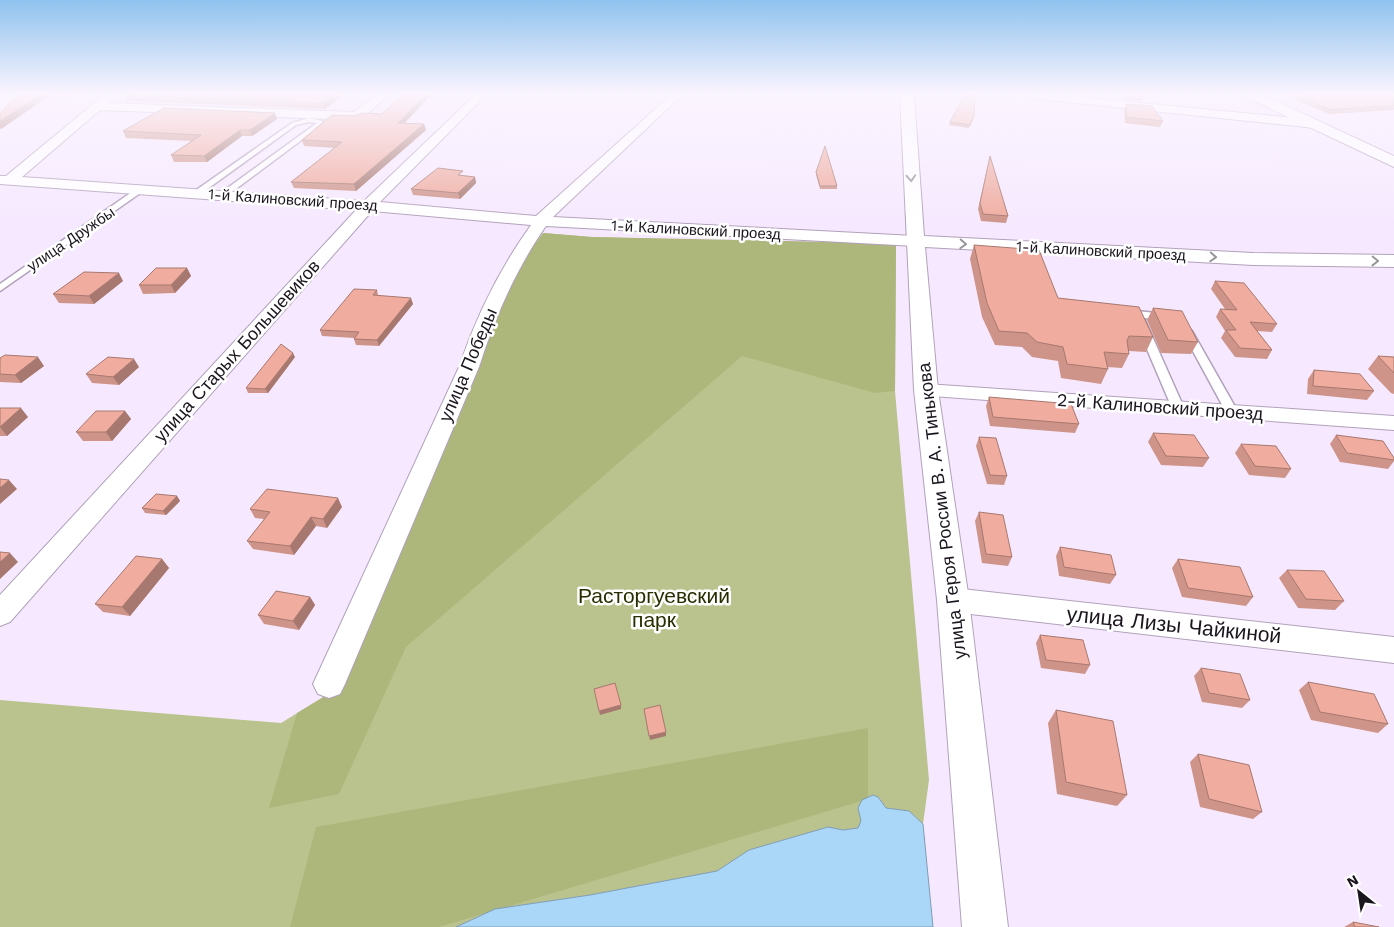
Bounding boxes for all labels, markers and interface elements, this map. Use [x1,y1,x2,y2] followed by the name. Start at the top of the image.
[906,174,917,182] one-way arrow
[208,185,379,215] street label: 1-й Калиновский проезд
[24,203,118,275] street label: улица Дружбы
[611,217,781,243] street label: 1-й Калиновский проезд
[959,238,967,249] one-way arrow
[1016,238,1186,264] street label: 1-й Калиновский проезд
[1209,252,1217,263] one-way arrow
[149,255,324,446] street label: улица Старых Большевиков
[1372,256,1380,266] one-way arrow
[434,305,501,425] street label: улица Победы
[913,361,970,660] street label: улица Героя России В. А. Тинькова
[1056,389,1264,424] street label: 2-й Калиновский проезд
[578,583,730,632] park label: Расторгуевский парк
[1066,601,1283,648] street label: улица Лизы Чайкиной
[1334,867,1384,917] north arrow
[1344,871,1361,890] text: N

